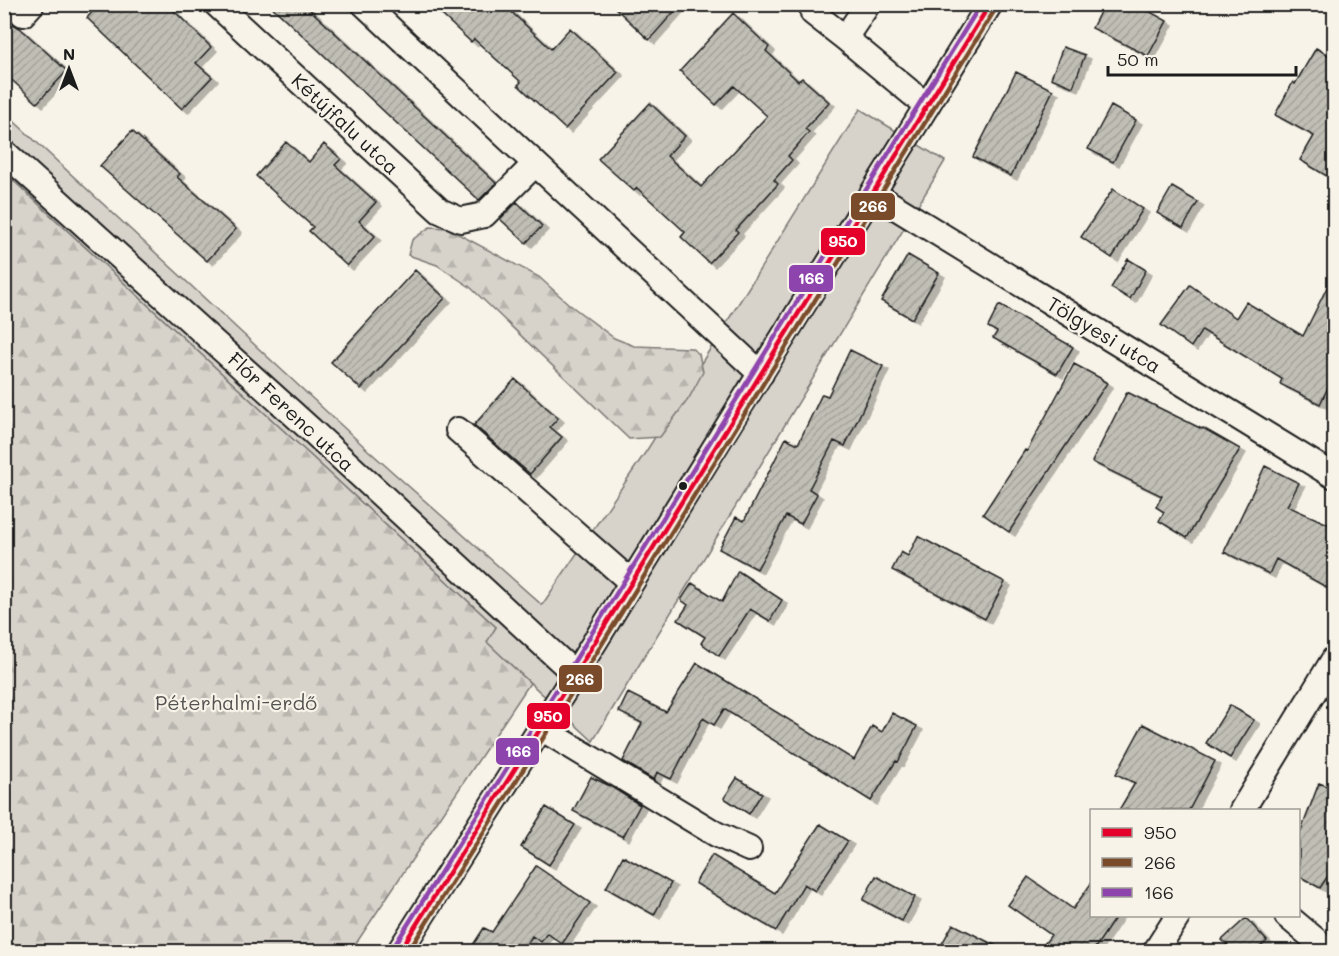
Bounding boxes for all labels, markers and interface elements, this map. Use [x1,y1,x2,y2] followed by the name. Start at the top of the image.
[39,39,99,99] north arrow
[1108,39,1296,77] scale bar
[63,43,75,64] text: N
[1117,47,1159,71] text: 50 m
[287,67,405,180] street label: Kétújfalu utca
[850,192,896,221] line badge: 266
[859,195,887,216] text: 266
[820,227,866,256] line badge: 950
[828,230,858,251] text: 950
[788,264,834,293] line badge: 166
[798,267,825,288] text: 166
[1043,290,1166,378] street label: Tölgyesi utca
[223,346,360,477] street label: Flór Ferenc utca
[677,480,689,492] unlabelled marker
[558,664,603,693] line badge: 266
[566,668,594,689] text: 266
[155,689,317,715] park label: Péterhalmi-erdő
[526,702,571,730] line badge: 950
[533,705,563,726] text: 950
[495,737,540,766] line badge: 166
[505,740,532,761] text: 166
[1090,809,1300,917] legend
[1144,820,1176,844] text: 950
[1144,850,1176,874] text: 266
[1144,880,1174,904] text: 166

